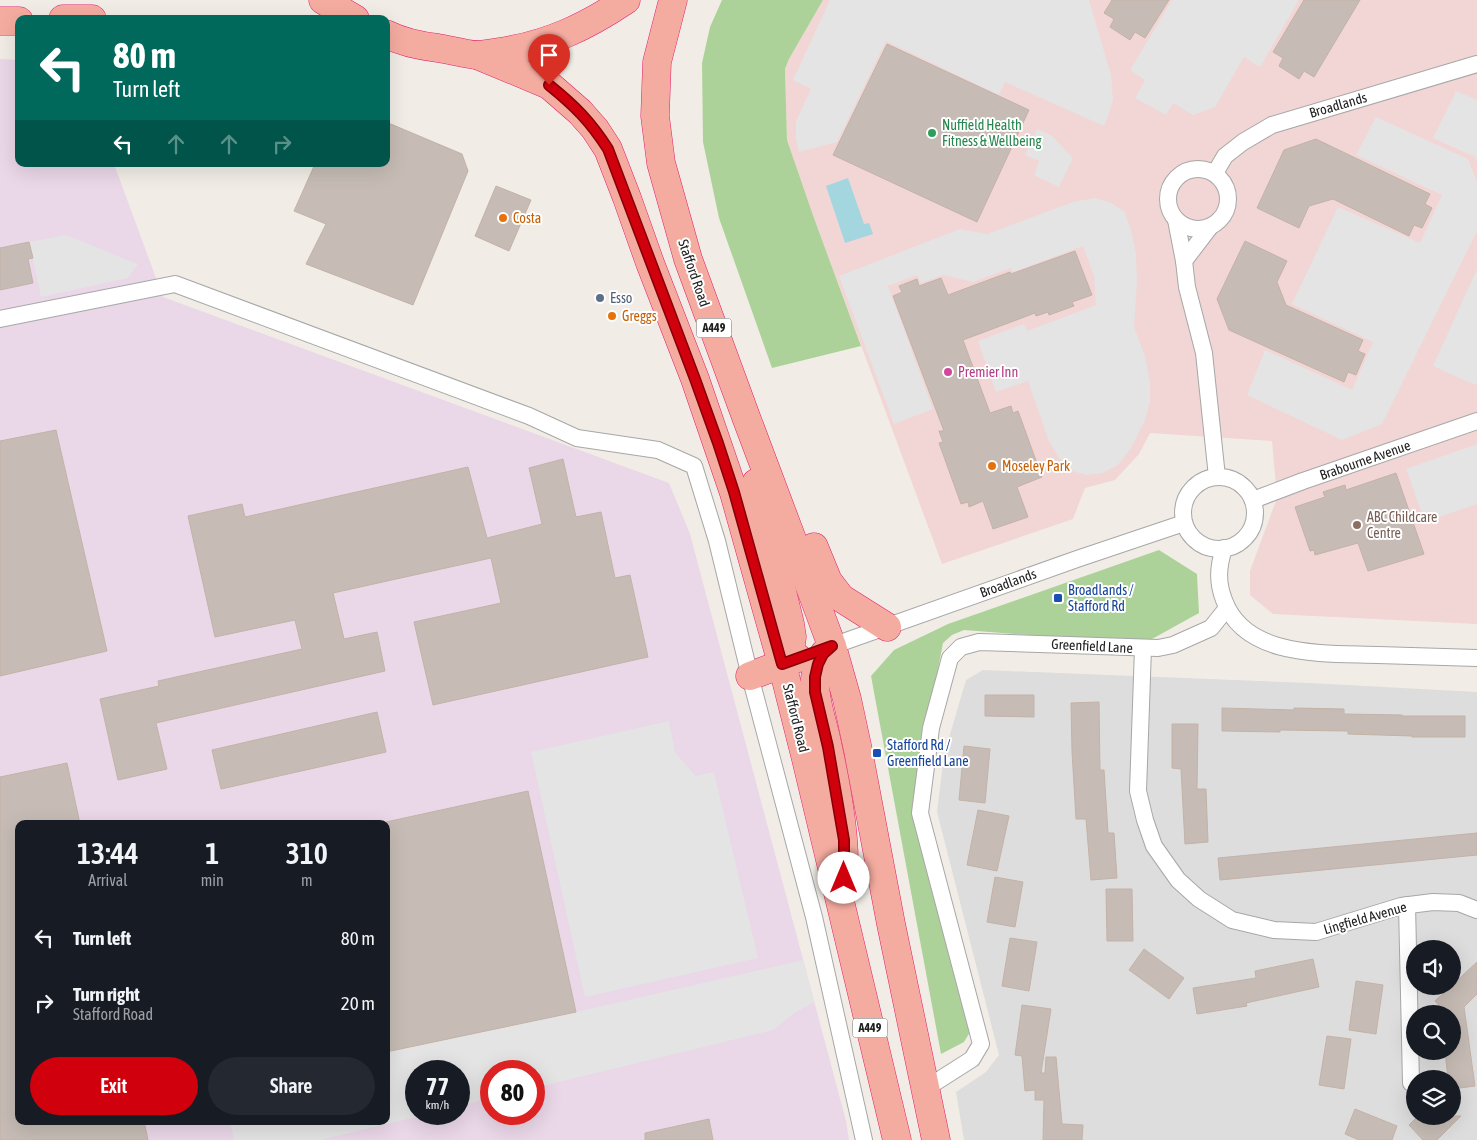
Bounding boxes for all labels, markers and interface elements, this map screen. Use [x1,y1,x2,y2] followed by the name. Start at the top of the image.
[528,34,570,85] pin
[30,35,95,100] icon: left
[113,35,176,75] text: 80 m
[535,41,563,69] icon: arrive
[113,76,180,102] text: Turn left
[1307,89,1369,121] street label: Broadlands
[942,117,1042,149] place label: Nuffield Health Fitness & Wellbeing
[926,127,938,139] marker: Nuffield Health Fitness & Wellbeing
[109,130,137,158] icon: left
[162,130,190,158] icon: ahead
[215,130,243,158] icon: ahead
[268,130,296,158] icon: right
[513,210,541,226] place label: Costa
[497,212,509,224] marker: Costa
[675,237,713,309] street label: Stafford Road
[610,290,632,306] place label: Esso
[594,292,606,304] marker: Esso
[622,308,657,324] place label: Greggs
[606,310,618,322] marker: Greggs
[696,318,732,338] road number: A449
[958,364,1018,380] place label: Premier Inn
[942,366,954,378] marker: Premier Inn
[1318,437,1412,483] street label: Brabourne Avenue
[1002,458,1070,474] place label: Moseley Park
[986,460,998,472] marker: Moseley Park
[1367,509,1437,541] place label: ABC Childcare Centre
[1351,519,1363,531] marker: ABC Childcare Centre
[977,565,1039,601] street label: Broadlands
[1068,582,1134,614] place label: Broadlands / Stafford Rd
[1052,592,1064,604] marker: Broadlands / Stafford Rd
[1051,636,1133,656] street label: Greenfield Lane
[780,682,812,754] street label: Stafford Road
[887,737,969,769] place label: Stafford Rd / Greenfield Lane
[871,747,883,759] marker: Stafford Rd / Greenfield Lane
[77,836,139,870] text: 13:44
[205,836,219,870] text: 1
[286,836,328,870] text: 310
[817,851,869,903] position arrow
[88,871,127,889] text: Arrival
[201,871,224,889] text: min
[301,871,313,889] text: m
[1322,898,1408,938] street label: Lingfield Avenue
[30,924,58,952] icon: left
[73,927,131,949] text: Turn left
[341,927,375,949] text: 80 m
[1406,940,1461,1125] map controls
[1406,940,1461,995] button: sound
[73,983,140,1005] text: Turn right
[30,989,58,1017] icon: right
[341,992,375,1014] text: 20 m
[73,1005,153,1023] text: Stafford Road
[1406,1005,1461,1060] button: search
[852,1018,888,1038] road number: A449
[30,1057,198,1115] button: Exit
[208,1057,375,1115] button: Share
[480,1060,545,1125] speed limit sign: 80
[1406,1070,1461,1125] button: layers
[426,1072,449,1100] text: 77
[426,1098,449,1112] text: km/h

